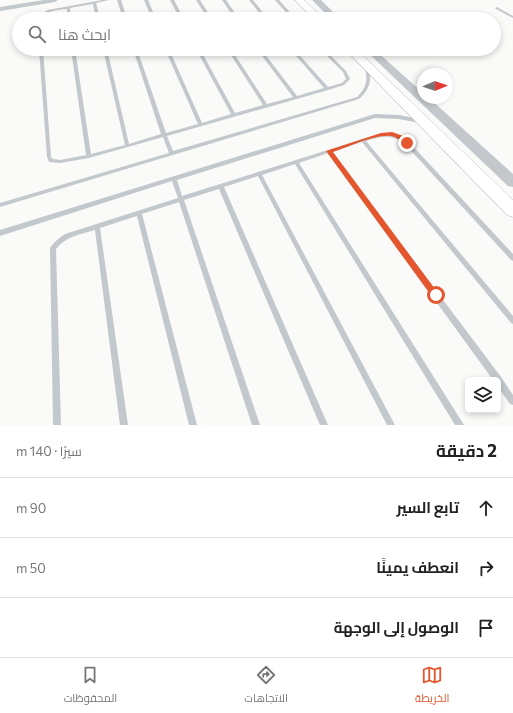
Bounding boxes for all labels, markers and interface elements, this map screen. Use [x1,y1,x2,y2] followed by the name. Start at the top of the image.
[12,12,501,56] search box
[26,23,48,45] icon: search
[58,25,111,43] text: ابحث هنا
[417,68,453,104] north arrow
[398,134,416,152] route end
[427,286,445,304] route start
[465,377,501,413] map controls
[465,377,501,413] button: layers
[436,440,497,461] text: 2 دقيقة
[16,443,82,459] text: سيرًا · 140 m
[475,497,497,519] icon: ahead
[396,498,459,516] text: تابع السير
[16,500,46,516] text: 90 m
[475,557,497,579] icon: right
[376,558,459,576] text: انعطف يمينًا
[16,560,46,576] text: 50 m
[475,617,497,639] icon: arrive
[334,618,459,636] text: الوصول إلى الوجهة
[64,664,117,708] tab: المحفوظات
[244,664,288,708] tab: الاتجاهات
[415,664,449,708] tab: الخريطة

